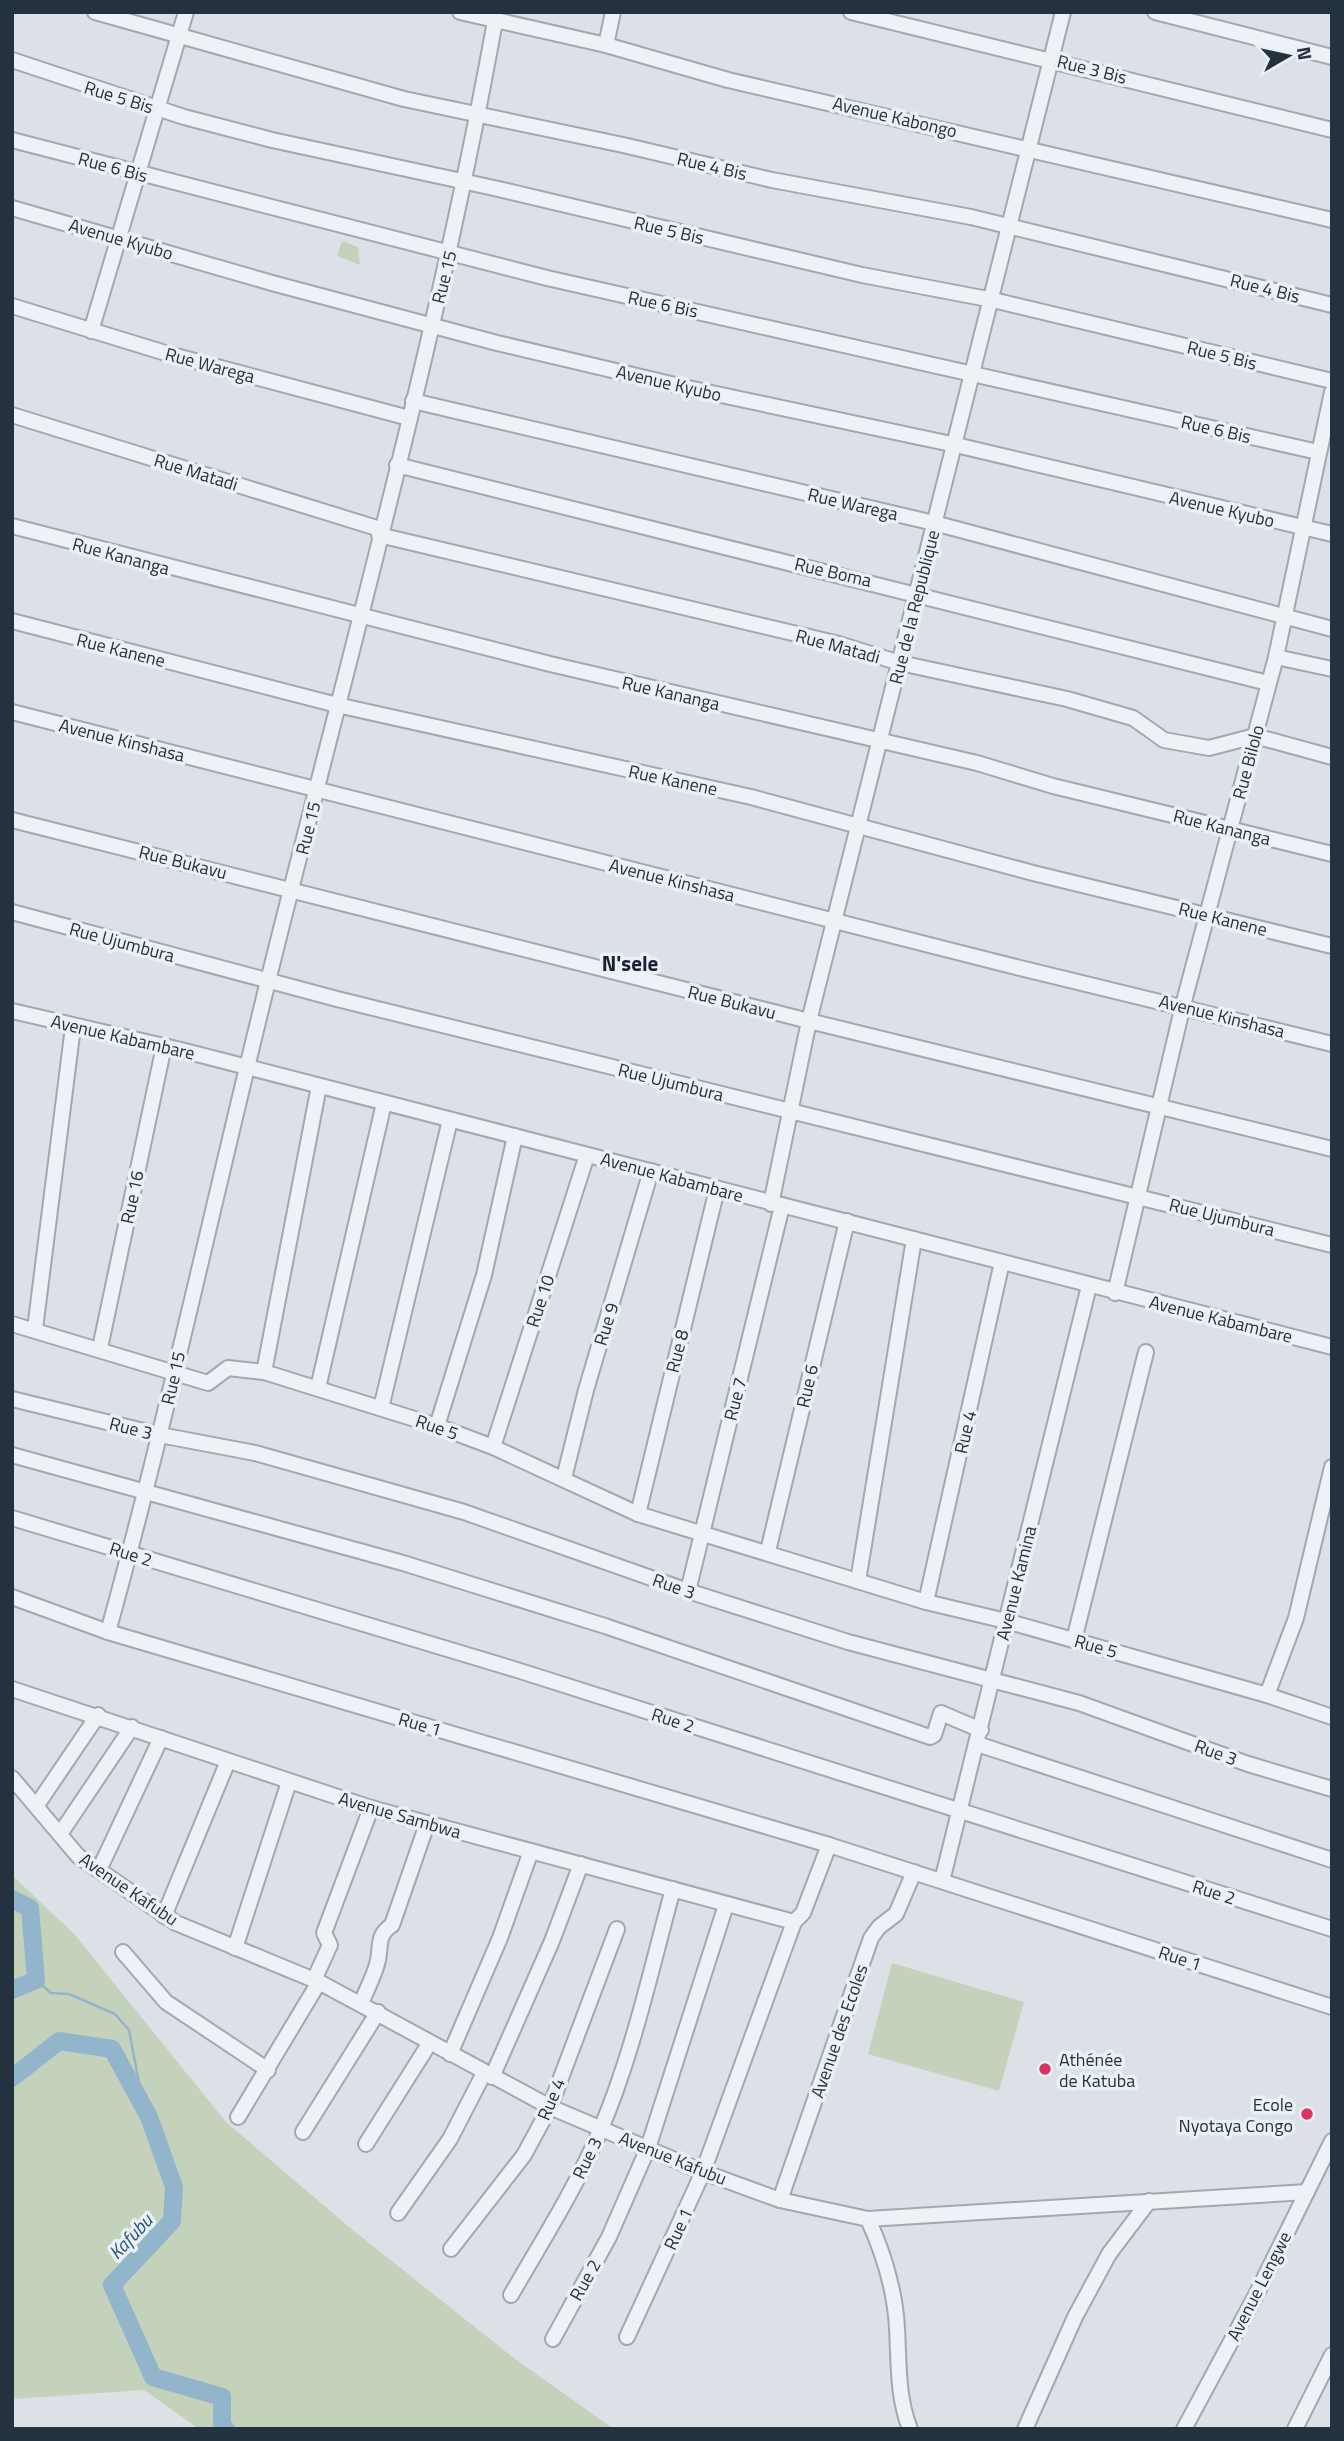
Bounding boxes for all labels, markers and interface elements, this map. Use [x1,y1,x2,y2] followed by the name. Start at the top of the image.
[1253,21,1323,91] north arrow
[1290,44,1321,62] text: N
[1054,47,1130,91] street label: Rue 3 Bis
[81,74,157,120] street label: Rue 5 Bis
[830,90,960,144] street label: Avenue Kabongo
[75,145,151,189] street label: Rue 6 Bis
[674,145,750,187] street label: Rue 4 Bis
[631,209,707,251] street label: Rue 5 Bis
[66,211,176,267] street label: Avenue Kyubo
[424,248,464,306] street label: Rue 15
[1227,266,1303,310] street label: Rue 4 Bis
[625,283,701,325] street label: Rue 6 Bis
[1184,333,1260,377] street label: Rue 5 Bis
[162,340,258,390] street label: Rue Warega
[614,358,724,408] street label: Avenue Kyubo
[1178,408,1254,450] street label: Rue 6 Bis
[151,446,241,498] street label: Rue Matadi
[805,481,901,527] street label: Rue Warega
[1167,484,1277,534] street label: Avenue Kyubo
[882,527,946,687] street label: Rue de la Republique
[69,530,173,582] street label: Rue Kananga
[792,550,874,594] street label: Rue Boma
[793,622,883,670] street label: Rue Matadi
[74,626,168,674] street label: Rue Kanene
[619,669,723,717] street label: Rue Kananga
[56,711,188,769] street label: Avenue Kinshasa
[1225,722,1271,802] street label: Rue Bilolo
[626,757,720,803] street label: Rue Kanene
[288,799,328,857] street label: Rue 15
[1170,802,1274,852] street label: Rue Kananga
[136,838,230,886] street label: Rue Bukavu
[606,851,738,909] street label: Avenue Kinshasa
[1176,895,1270,943] street label: Rue Kanene
[66,915,178,969] street label: Rue Ujumbura
[602,947,658,979] district label: N'sele
[685,978,779,1026] street label: Rue Bukavu
[1156,987,1288,1045] street label: Avenue Kinshasa
[48,1007,198,1067] street label: Avenue Kabambare
[615,1056,727,1108] street label: Rue Ujumbura
[598,1145,746,1209] street label: Avenue Kabambare
[113,1168,151,1226] street label: Rue 16
[1166,1191,1278,1243] street label: Rue Ujumbura
[519,1271,561,1331] street label: Rue 10
[1147,1288,1295,1350] street label: Avenue Kabambare
[587,1299,625,1349] street label: Rue 9
[659,1327,695,1375] street label: Rue 8
[154,1349,192,1407] street label: Rue 15
[789,1362,825,1410] street label: Rue 6
[717,1375,753,1423] street label: Rue 7
[412,1407,462,1447] street label: Rue 5
[947,1408,983,1456] street label: Rue 4
[107,1410,155,1446] street label: Rue 3
[989,1523,1043,1643] street label: Avenue Kamina
[106,1535,156,1573] street label: Rue 2
[649,1566,699,1606] street label: Rue 3
[1071,1627,1121,1665] street label: Rue 5
[648,1700,698,1740] street label: Rue 2
[395,1705,445,1743] street label: Rue 1
[1191,1732,1241,1772] street label: Rue 3
[336,1785,464,1845] street label: Avenue Sambwa
[74,1846,184,1932] street label: Avenue Kafubu
[1189,1872,1239,1912] street label: Rue 2
[1155,1938,1205,1978] street label: Rue 1
[803,1960,875,2102] street label: Avenue des Ecoles
[1059,2046,1135,2094] place label: Athénée de Katuba
[1037,2061,1053,2077] marker: Athénée de Katuba
[530,2074,572,2124] street label: Rue 4
[1179,2091,1293,2139] place label: Ecole Nyotaya Congo
[1299,2106,1315,2122] marker: Ecole Nyotaya Congo
[615,2124,731,2192] street label: Avenue Kafubu
[565,2132,609,2184] street label: Rue 3
[657,2203,699,2255] street label: Rue 1
[101,2205,160,2265] water label: Kafubu
[1220,2227,1298,2345] street label: Avenue Lengwe
[563,2254,607,2306] street label: Rue 2

